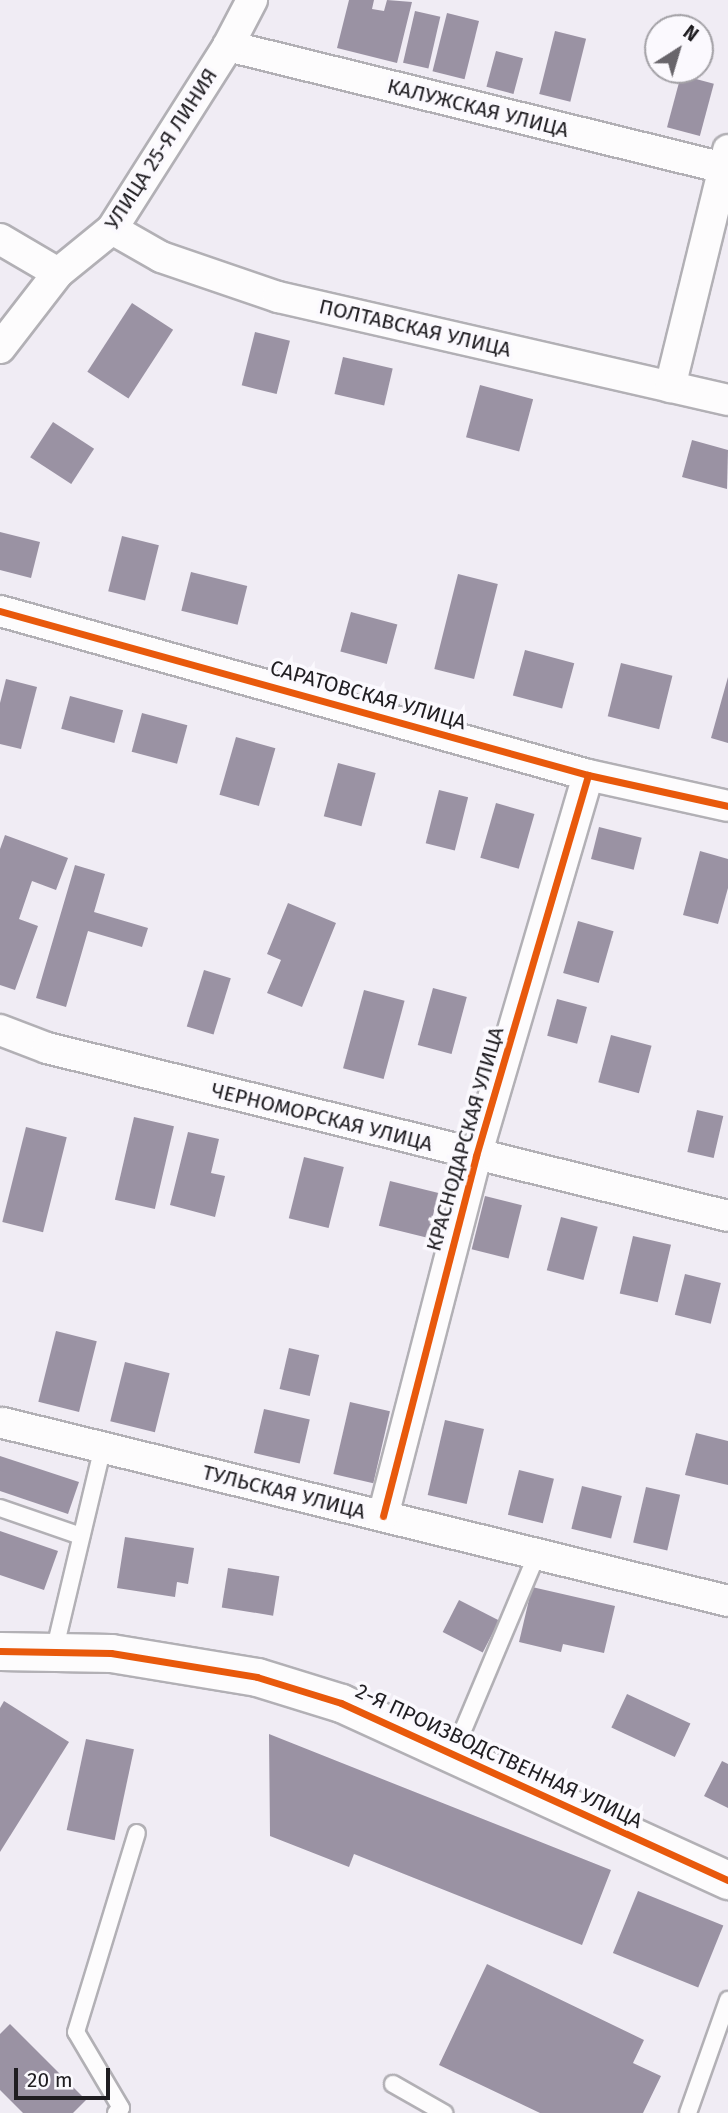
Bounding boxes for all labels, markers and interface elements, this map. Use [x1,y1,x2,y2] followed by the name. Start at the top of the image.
[644,14,714,84] north arrow
[679,20,703,46] text: N
[99,64,223,234] street label: УЛИЦА 25-Я ЛИНИЯ
[385,73,571,143] street label: КАЛУЖСКАЯ УЛИЦА
[317,294,513,362] street label: ПОЛТАВСКАЯ УЛИЦА
[267,655,469,735] street label: САРАТОВСКАЯ УЛИЦА
[421,1024,509,1254] street label: КРАСНОДАРСКАЯ УЛИЦА
[209,1077,435,1157] street label: ЧЕРНОМОРСКАЯ УЛИЦА
[200,1460,368,1524] street label: ТУЛЬСКАЯ УЛИЦА
[352,1678,646,1834] street label: 2-Я ПРОИЗВОДСТВЕННАЯ УЛИЦА
[18,2054,114,2098] scale bar
[27,2067,73,2093] text: 20 m

